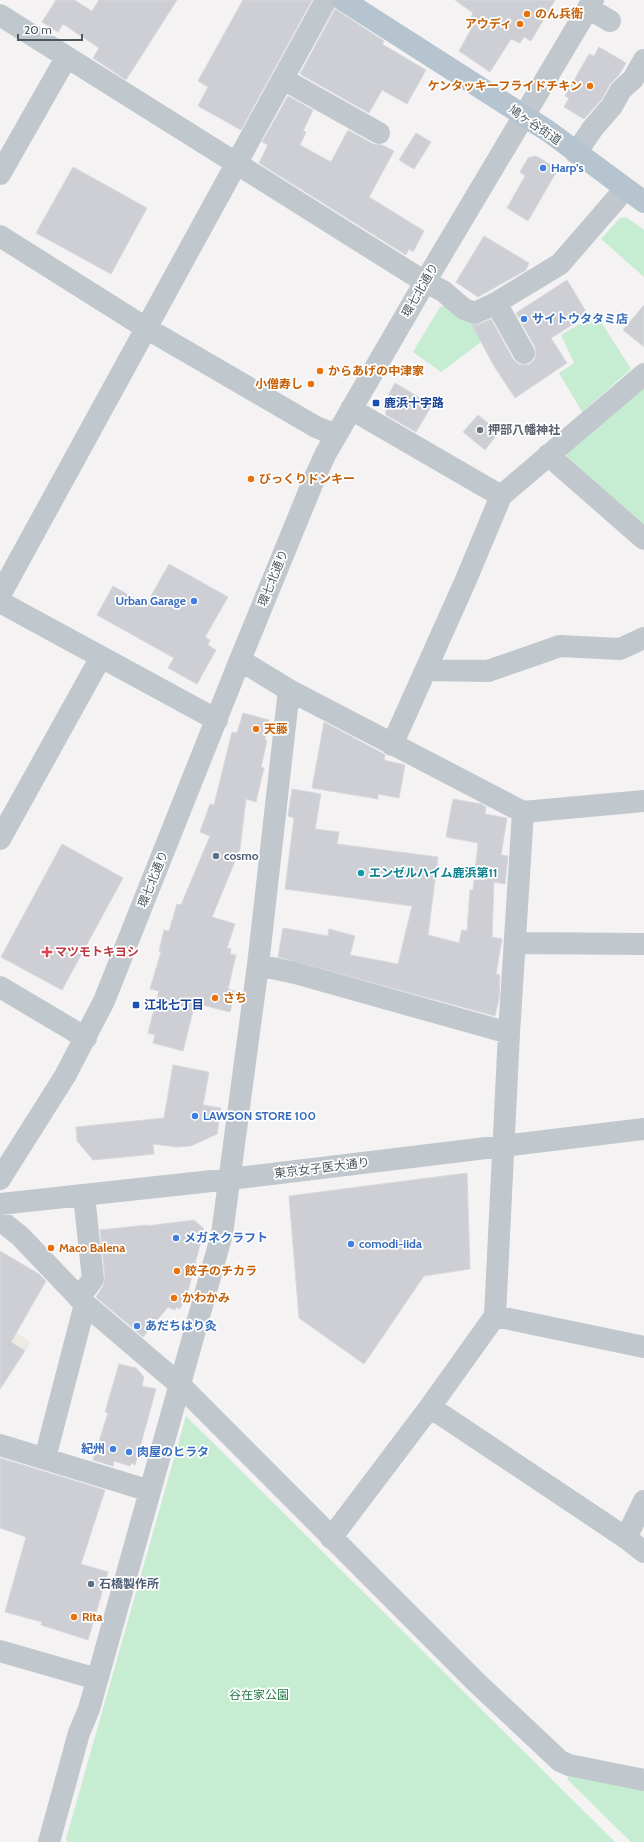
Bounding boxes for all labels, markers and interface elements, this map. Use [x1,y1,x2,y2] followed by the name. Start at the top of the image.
[535,6,583,21] place label: のん兵衛
[522,9,532,19] marker: のん兵衛
[18,16,82,42] scale bar
[465,16,512,31] place label: アウディ
[515,19,525,29] marker: アウディ
[24,22,52,37] text: 20 m
[427,78,582,93] place label: ケンタッキーフライドチキン
[585,81,595,91] marker: ケンタッキーフライドチキン
[506,102,564,148] street label: 鳩ヶ谷街道
[551,160,583,175] place label: Harp’s
[538,163,548,173] marker: Harp’s
[398,260,441,319] street label: 環七北通り
[532,311,628,326] place label: サイトウタタミ店
[519,314,529,324] marker: サイトウタタミ店
[328,363,424,378] place label: からあげの中津家
[315,366,325,376] marker: からあげの中津家
[255,376,303,391] place label: 小僧寿し
[306,379,316,389] marker: 小僧寿し
[384,395,444,410] place label: 鹿浜十字路
[371,398,381,408] marker: 鹿浜十字路
[488,422,560,437] place label: 押部八幡神社
[475,425,485,435] marker: 押部八幡神社
[259,471,355,486] place label: びっくりドンキー
[246,474,256,484] marker: びっくりドンキー
[254,547,291,608] street label: 環七北通り
[116,593,186,608] place label: Urban Garage
[189,596,199,606] marker: Urban Garage
[264,721,288,736] place label: 天藤
[251,724,261,734] marker: 天藤
[134,848,171,909] street label: 環七北通り
[224,848,259,863] place label: cosmo
[211,851,221,861] marker: cosmo
[369,865,497,880] place label: エンゼルハイム鹿浜第11
[356,868,366,878] marker: エンゼルハイム鹿浜第11
[55,944,139,959] place label: マツモトキヨシ
[42,947,52,957] marker: マツモトキヨシ
[223,990,247,1005] place label: さち
[210,993,220,1003] marker: さち
[144,997,204,1012] place label: 江北七丁目
[131,1000,141,1010] marker: 江北七丁目
[203,1108,316,1123] place label: LAWSON STORE 100
[190,1111,200,1121] marker: LAWSON STORE 100
[273,1154,371,1181] street label: 東京女子医大通り
[184,1230,268,1245] place label: メガネクラフト
[171,1233,181,1243] marker: メガネクラフト
[359,1236,422,1251] place label: comodi-iida
[346,1239,356,1249] marker: comodi-iida
[59,1240,125,1255] place label: Maco Balena
[46,1243,56,1253] marker: Maco Balena
[184,1263,257,1278] place label: 餃子のチカラ
[172,1266,182,1276] marker: 餃子のチカラ
[182,1290,230,1305] place label: かわかみ
[169,1293,179,1303] marker: かわかみ
[145,1318,217,1333] place label: あだちはり灸
[132,1321,142,1331] marker: あだちはり灸
[81,1441,105,1456] place label: 紀州
[108,1444,118,1454] marker: 紀州
[137,1444,209,1459] place label: 肉屋のヒラタ
[124,1447,134,1457] marker: 肉屋のヒラタ
[99,1576,159,1591] place label: 石橋製作所
[86,1579,96,1589] marker: 石橋製作所
[82,1609,102,1624] place label: Rita
[69,1612,79,1622] marker: Rita
[229,1687,289,1702] park label: 谷在家公園

